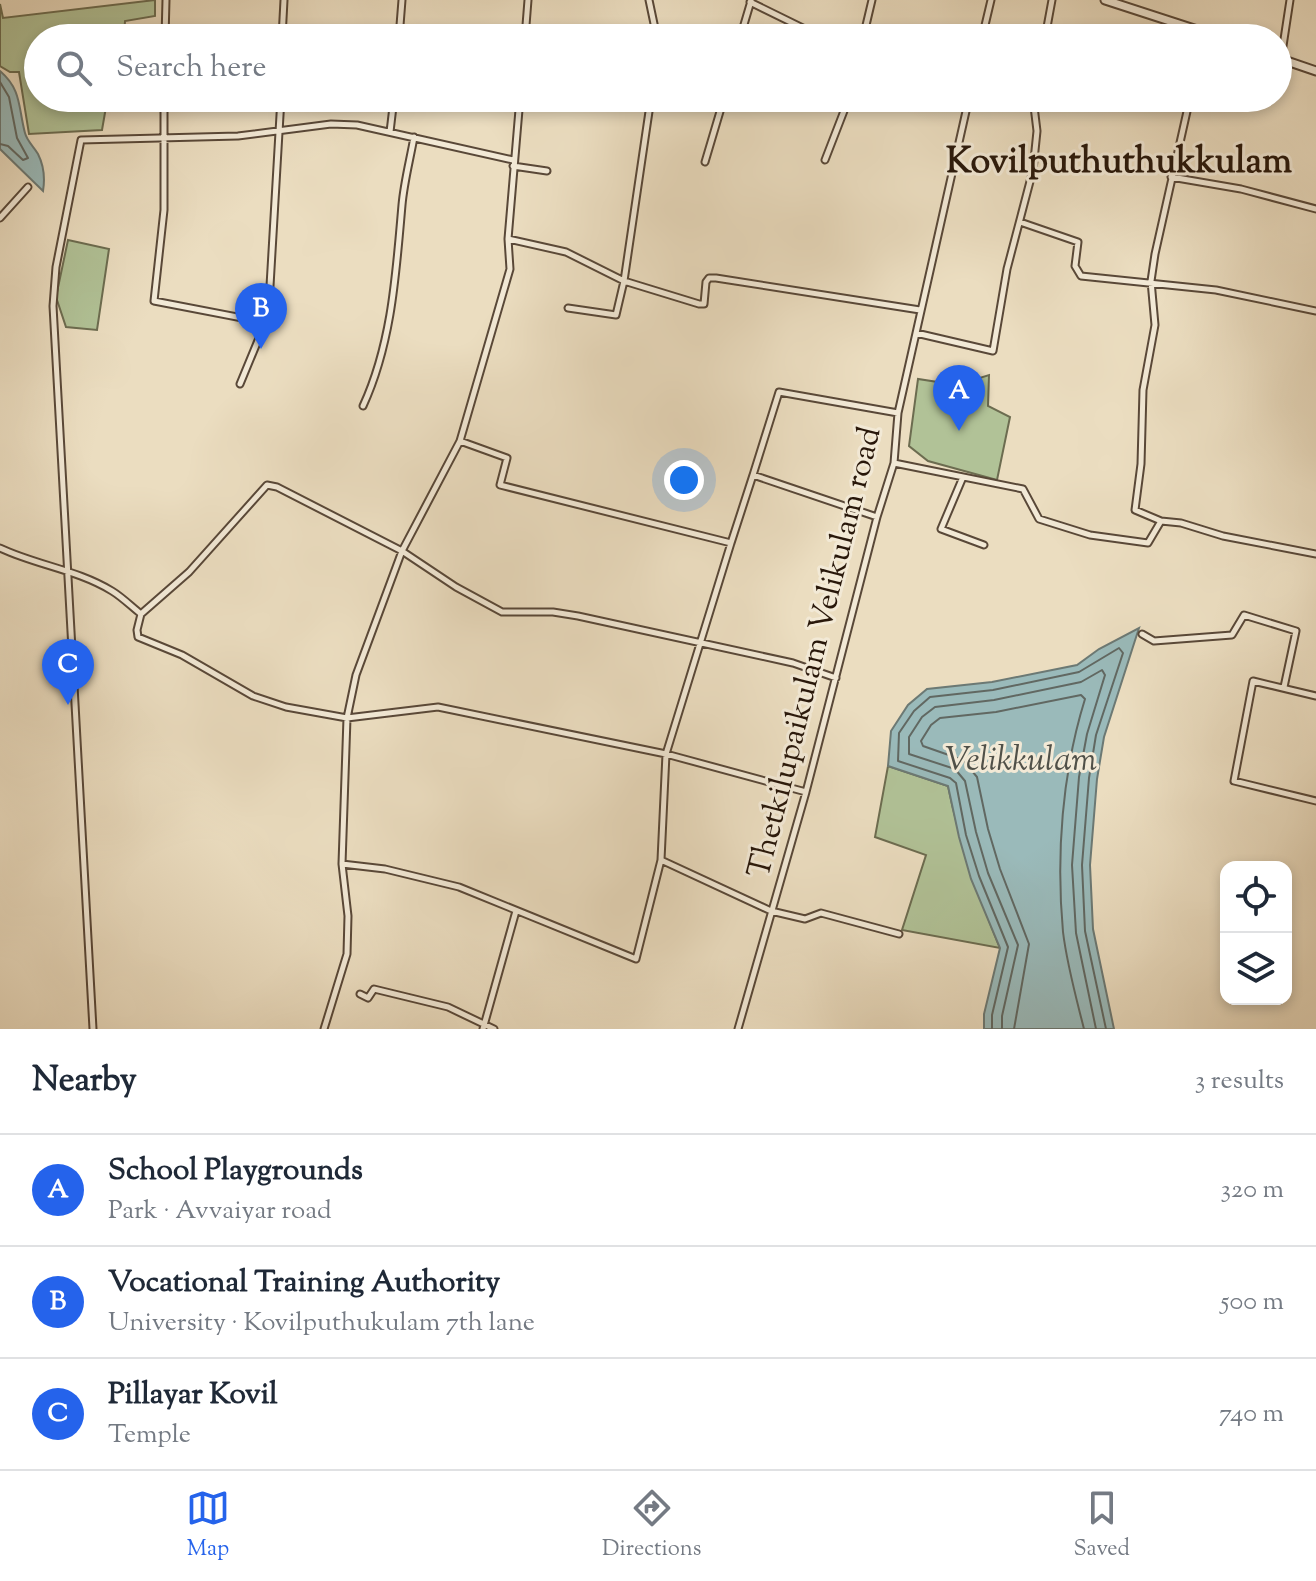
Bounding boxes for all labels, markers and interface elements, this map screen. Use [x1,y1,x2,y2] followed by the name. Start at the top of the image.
[24,24,1292,112] search box
[52,46,96,90] icon: search
[116,47,266,90] text: Search here
[946,137,1292,189] district label: Kovilputhuthukkulam
[235,283,287,349] pin: B
[933,365,985,431] pin: A
[738,422,894,883] street label: Thetkilupaikulam Velikulam road
[664,460,704,500] your location
[42,639,94,705] pin: C
[945,737,1097,786] water label: Velikkulam
[1220,861,1292,1005] map controls
[1220,861,1292,933] button: locate
[1220,933,1292,1005] button: layers
[32,1057,137,1106] text: Nearby
[1195,1063,1284,1100] text: 3 results
[108,1150,363,1193] text: School Playgrounds
[47,1172,69,1209] text: A
[1221,1172,1284,1209] text: 320 m
[108,1193,332,1230] text: Park · Avvaiyar road
[108,1262,500,1305] text: Vocational Training Authority
[50,1284,66,1321] text: B
[1221,1284,1284,1321] text: 500 m
[108,1305,535,1342] text: University · Kovilputhukulam 7th lane
[108,1374,278,1417] text: Pillayar Kovil
[48,1396,68,1433] text: C
[1219,1396,1284,1433] text: 740 m
[108,1417,191,1454] text: Temple
[186,1486,230,1566] tab: Map
[602,1486,701,1566] tab: Directions
[1073,1486,1130,1566] tab: Saved

